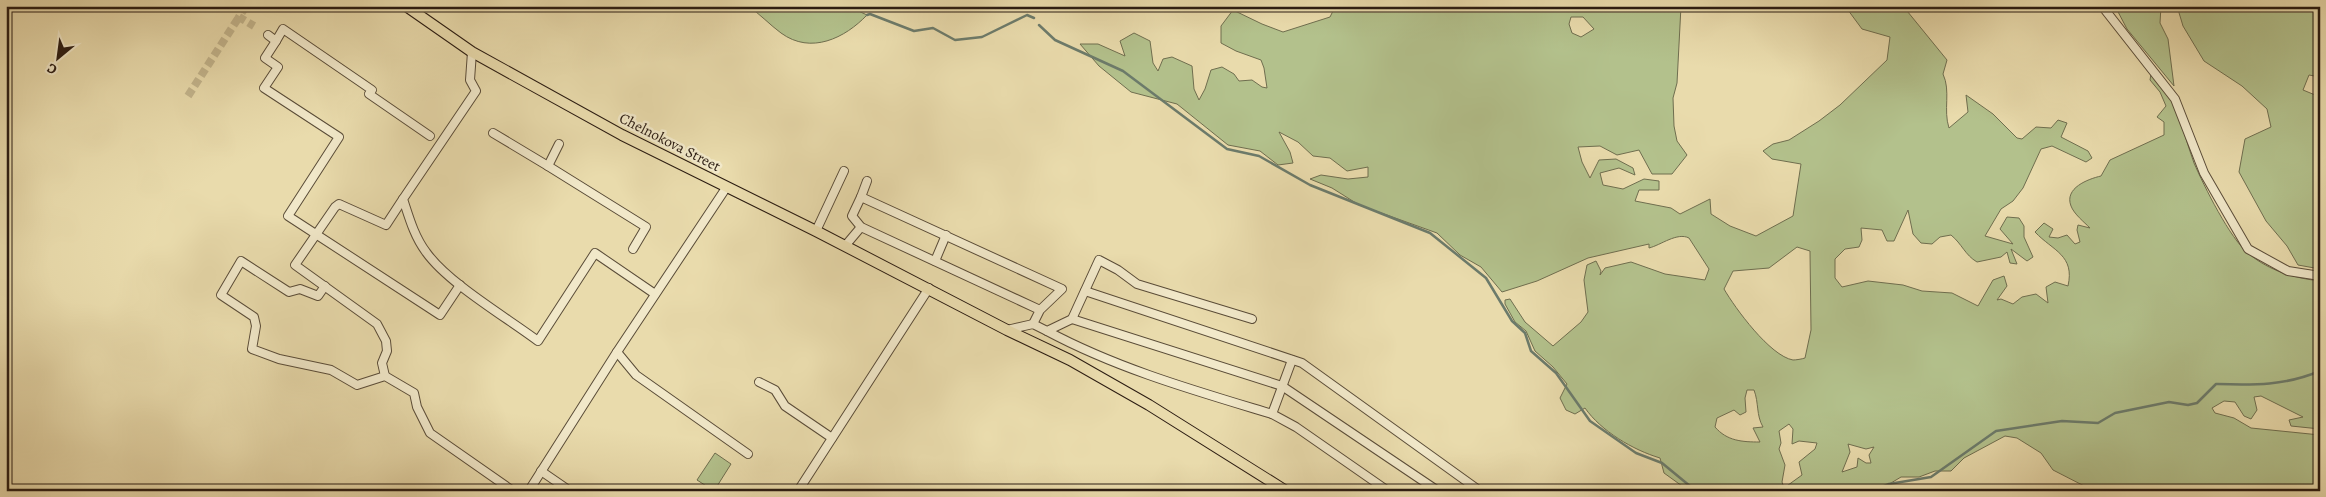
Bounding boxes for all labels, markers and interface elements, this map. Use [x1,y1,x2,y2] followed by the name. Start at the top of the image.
[32,32,82,82] north arrow
[43,58,60,79] text: С
[616,108,724,176] street label: Chelnokova Street

